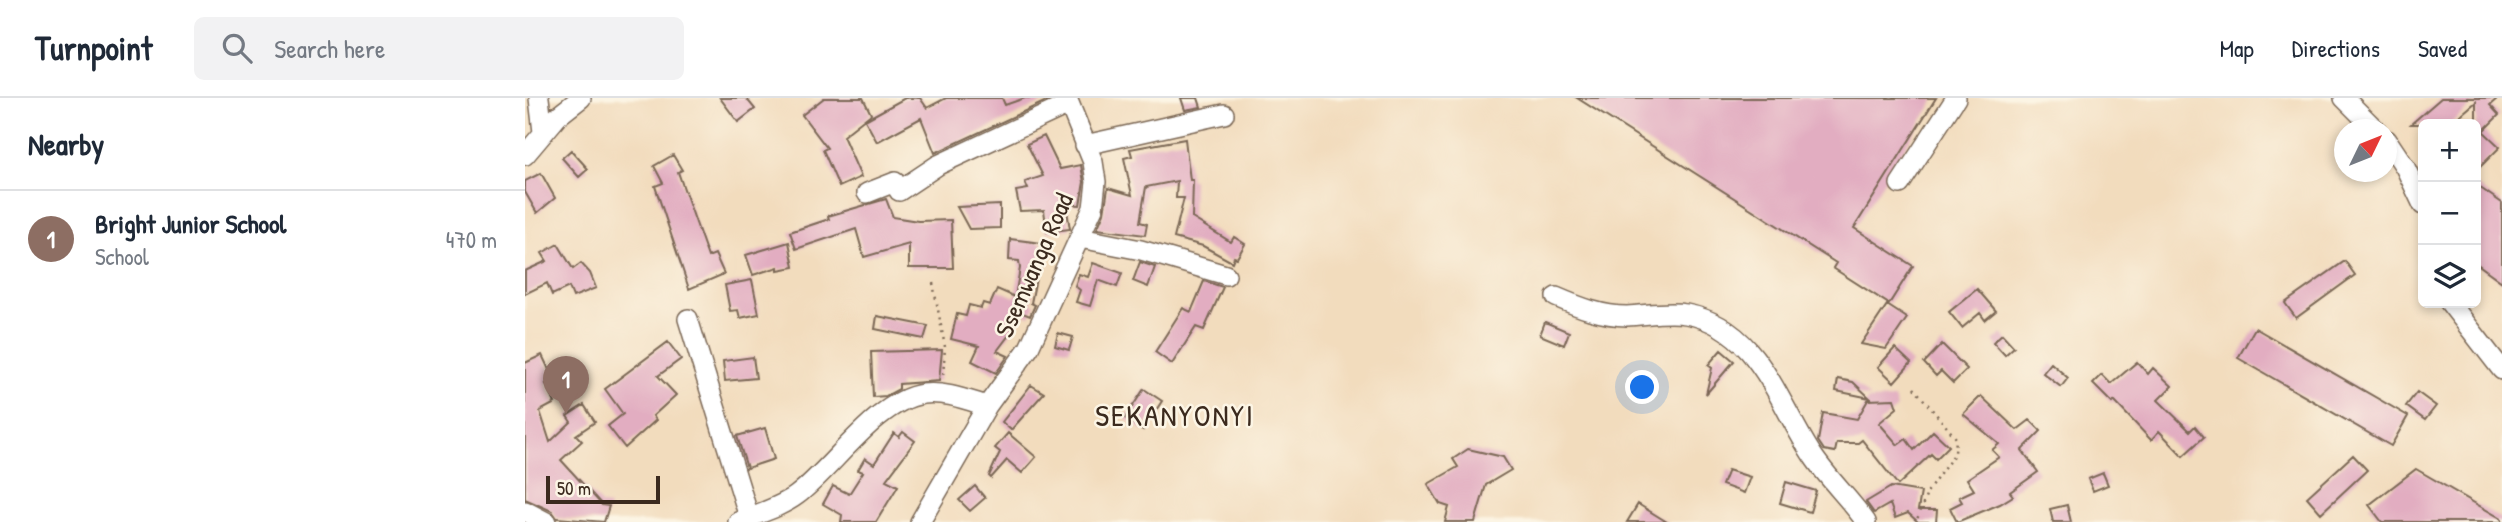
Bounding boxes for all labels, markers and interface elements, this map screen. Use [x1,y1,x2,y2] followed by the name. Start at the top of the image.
[194,17,684,80] search box
[35,26,152,70] text: Turnpoint
[218,29,256,67] icon: search
[274,31,385,66] text: Search here
[2220,32,2254,64] text: Map
[2292,32,2380,64] text: Directions
[2418,32,2467,64] text: Saved
[2334,119,2397,182] north arrow
[2418,119,2481,308] map controls
[2418,119,2481,182] button: +
[28,124,104,164] text: Nearby
[2418,182,2481,245] button: −
[986,187,1081,342] street label: Ssemwanga Road
[95,206,286,241] text: Bright Junior School
[47,224,55,255] text: 1
[446,224,497,255] text: 470 m
[95,241,149,272] text: School
[2418,245,2481,308] button: layers
[543,356,589,414] pin: 1
[1625,370,1659,404] your location
[1095,395,1255,435] district label: SEKANYONYI
[546,473,660,505] scale bar
[557,475,591,501] text: 50 m

